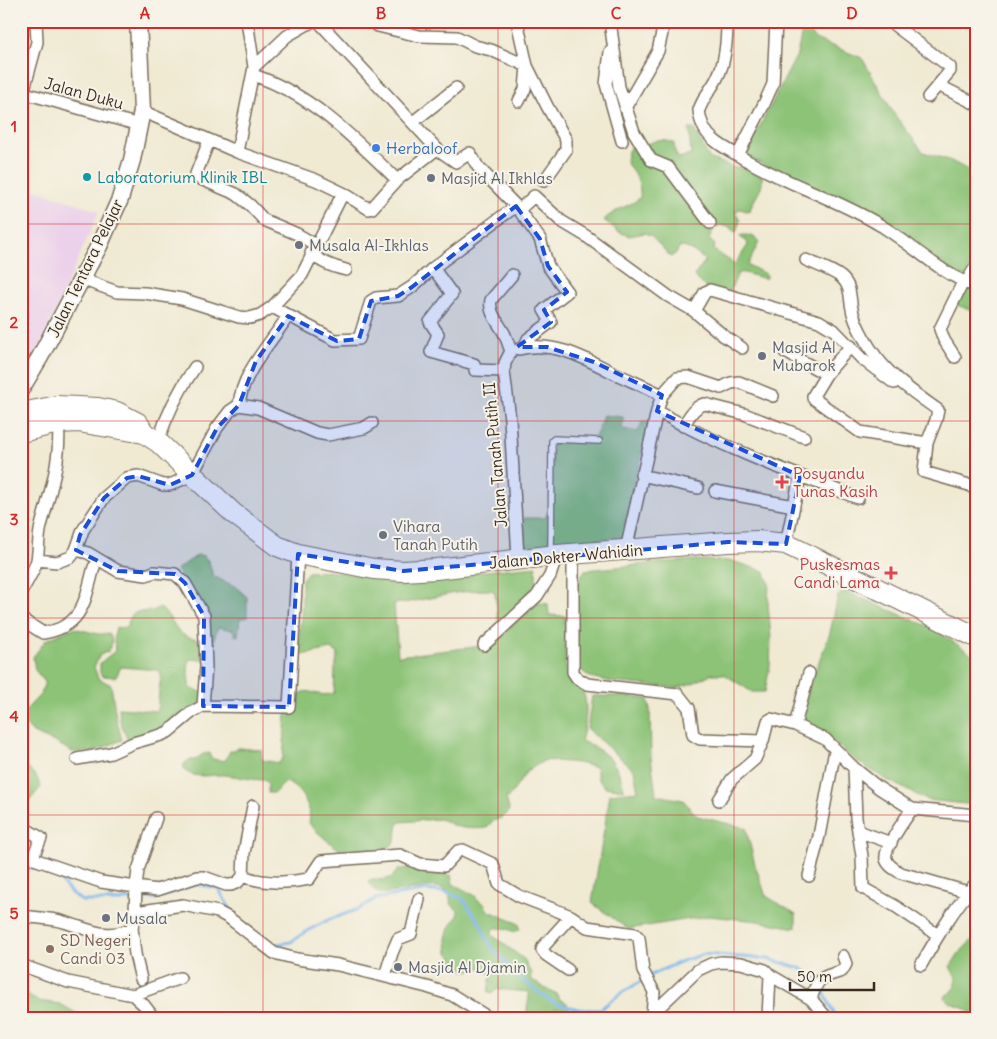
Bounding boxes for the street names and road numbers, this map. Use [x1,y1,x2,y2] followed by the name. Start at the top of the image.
[42,73,126,113] street label: Jalan Duku
[43,195,127,340] street label: Jalan Tentara Pelajar
[479,381,511,529] street label: Jalan Tanah Putih II
[488,539,644,573] street label: Jalan Dokter Wahidin

